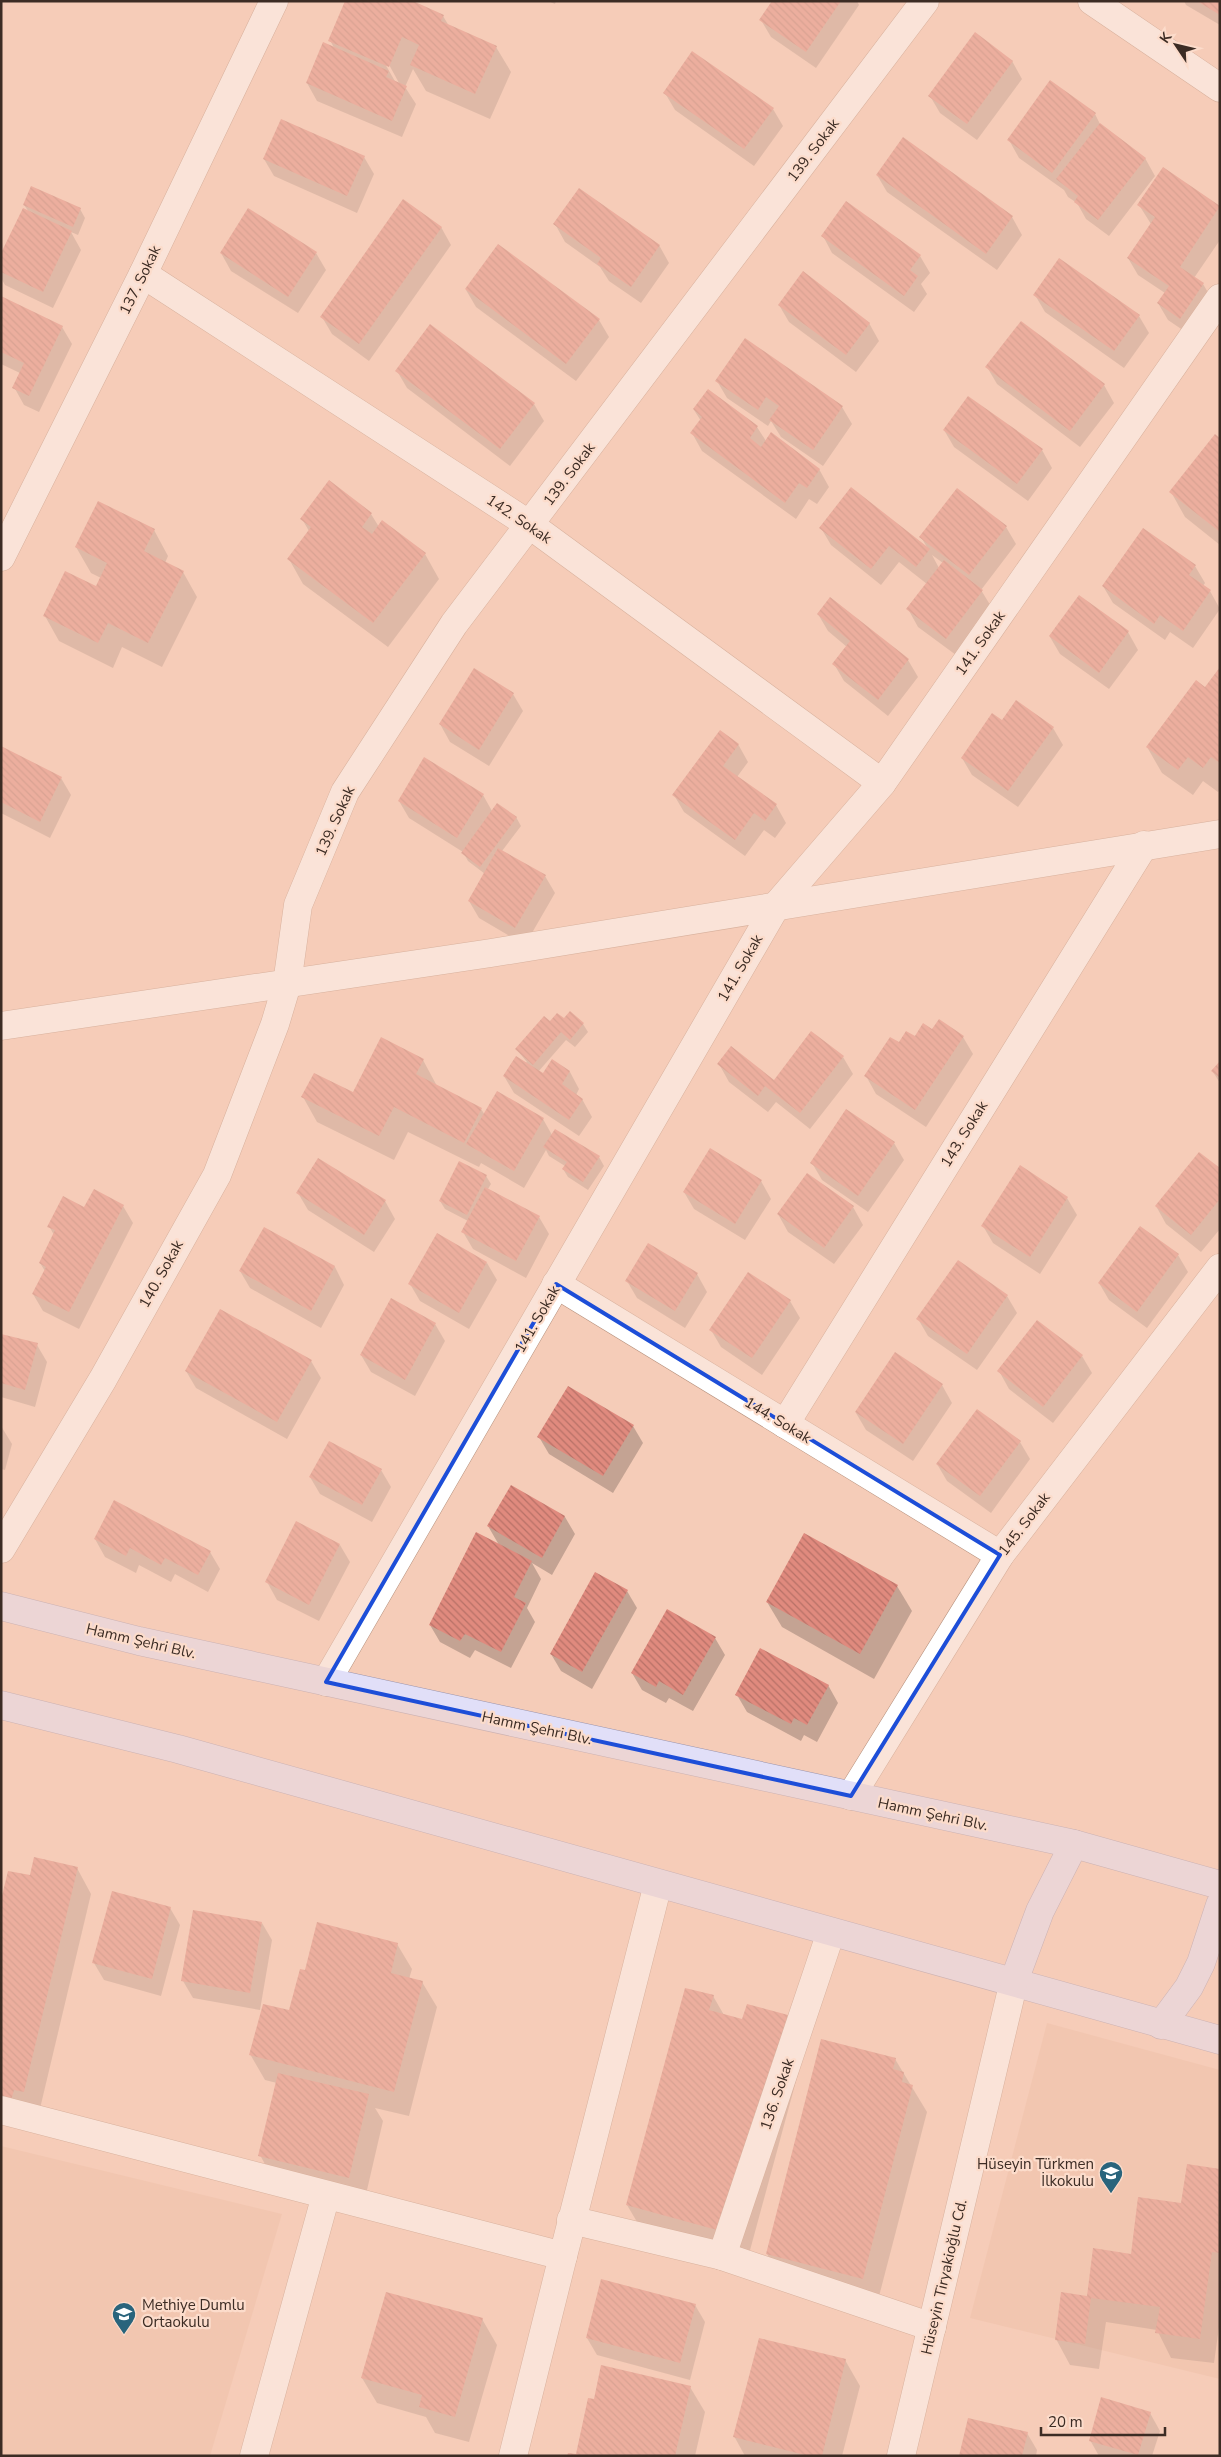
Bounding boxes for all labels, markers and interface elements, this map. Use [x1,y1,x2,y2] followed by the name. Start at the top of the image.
[1151,20,1201,70] north arrow
[1155,28,1177,47] text: K
[783,114,844,186] street label: 139. Sokak
[115,242,166,318] street label: 137. Sokak
[539,438,600,510] street label: 139. Sokak
[482,490,556,548] street label: 142. Sokak
[950,606,1010,679] street label: 141. Sokak
[311,782,360,859] street label: 139. Sokak
[713,930,768,1005] street label: 141. Sokak
[936,1097,993,1171] street label: 143. Sokak
[134,1236,188,1312] street label: 140. Sokak
[510,1281,565,1356] street label: 141. Sokak
[741,1392,816,1448] street label: 144. Sokak
[994,1488,1055,1560] street label: 145. Sokak
[84,1619,198,1663] street label: Hamm Şehri Blv.
[480,1707,594,1749] street label: Hamm Şehri Blv.
[876,1793,990,1835] street label: Hamm Şehri Blv.
[755,2055,799,2133] street label: 136. Sokak
[977,2154,1094,2191] place label: Hüseyin Türkmen İlkokulu
[1098,2160,1124,2194] school or university icon: Hüseyin Türkmen İlkokulu
[916,2197,972,2357] street label: Hüseyin Tiryakioğlu Cd.
[142,2295,245,2332] place label: Methiye Dumlu Ortaokulu
[111,2301,137,2335] school or university icon: Methiye Dumlu Ortaokulu
[1041,2404,1165,2436] scale bar
[1048,2412,1083,2432] text: 20 m

